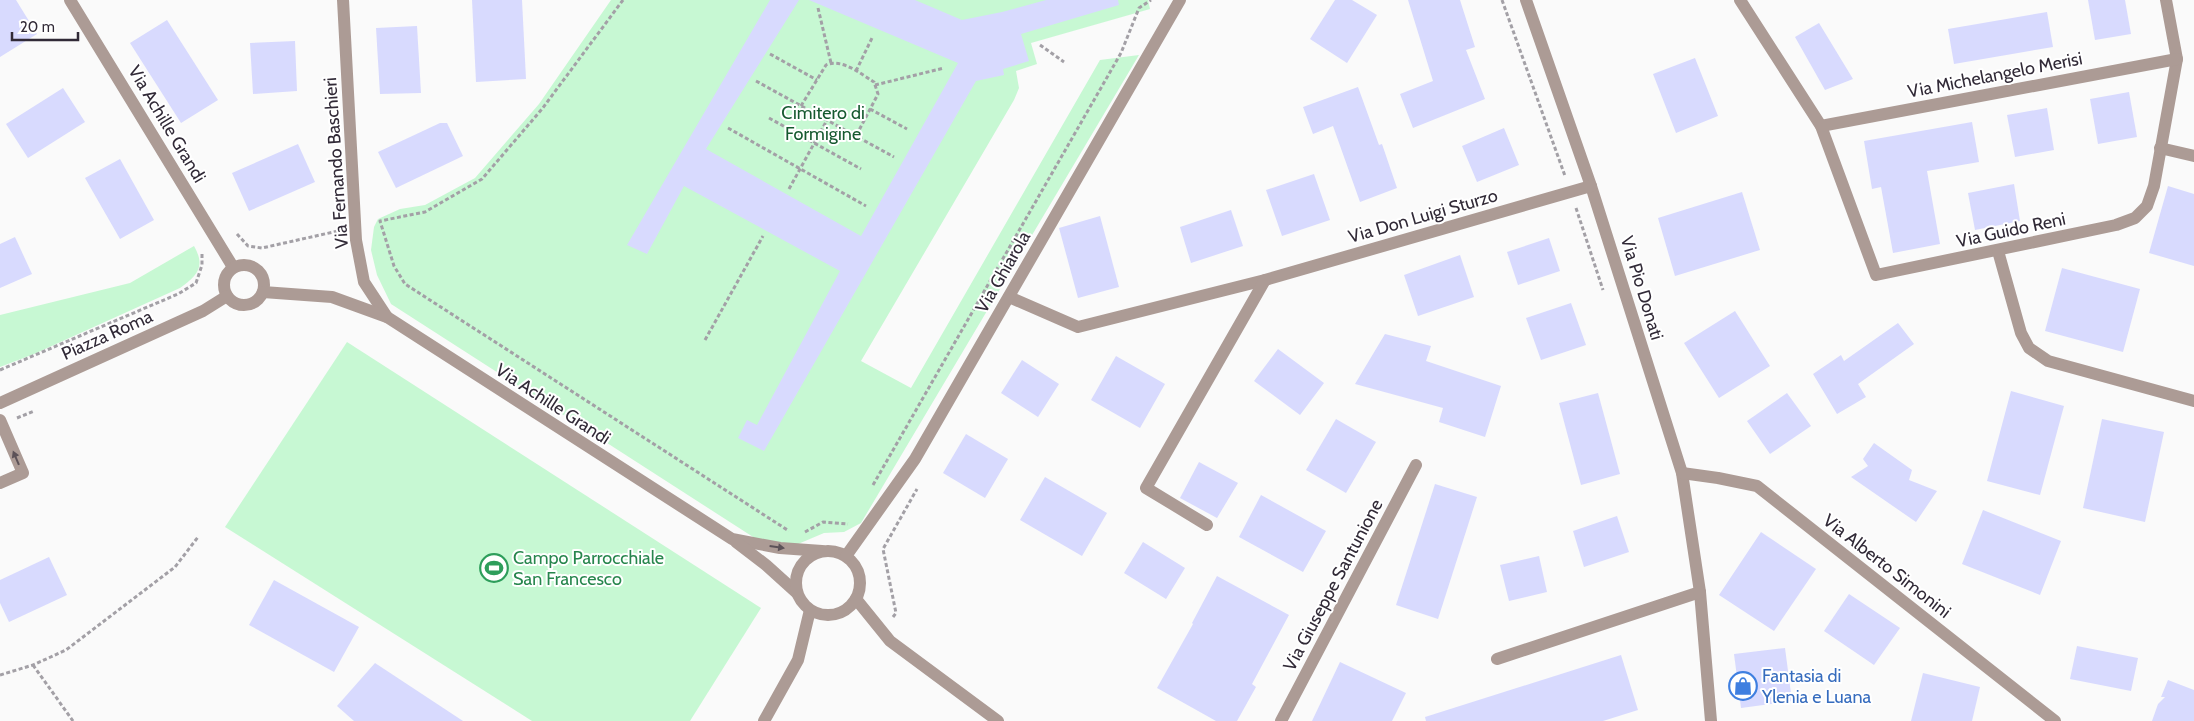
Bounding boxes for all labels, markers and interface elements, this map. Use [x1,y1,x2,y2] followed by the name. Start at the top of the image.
[12,10,79,42] scale bar
[20,18,55,36] text: 20 m
[1906,47,2084,103] street label: Via Michelangelo Merisi
[123,61,211,187] street label: Via Achille Grandi
[319,77,353,249] street label: Via Fernando Baschieri
[781,102,865,145] park label: Cimitero di Formigine
[1346,184,1500,248] street label: Via Don Luigi Sturzo
[1954,208,2068,252] street label: Via Guido Reni
[971,227,1035,317] street label: Via Ghiarola
[1616,233,1668,343] street label: Via Pio Donati
[58,305,156,365] street label: Piazza Roma
[491,359,615,449] street label: Via Achille Grandi
[12,451,20,465] one-way arrow
[1278,495,1388,675] street label: Via Giuseppe Santunione
[1819,509,1955,623] street label: Via Alberto Simonini
[769,543,785,551] one-way arrow
[513,547,664,590] place label: Campo Parrocchiale San Francesco
[479,553,509,583] sports icon: Campo Parrocchiale San Francesco
[1761,665,1871,708] place label: Fantasia di Ylenia e Luana
[1728,671,1758,701] shop icon: Fantasia di Ylenia e Luana

